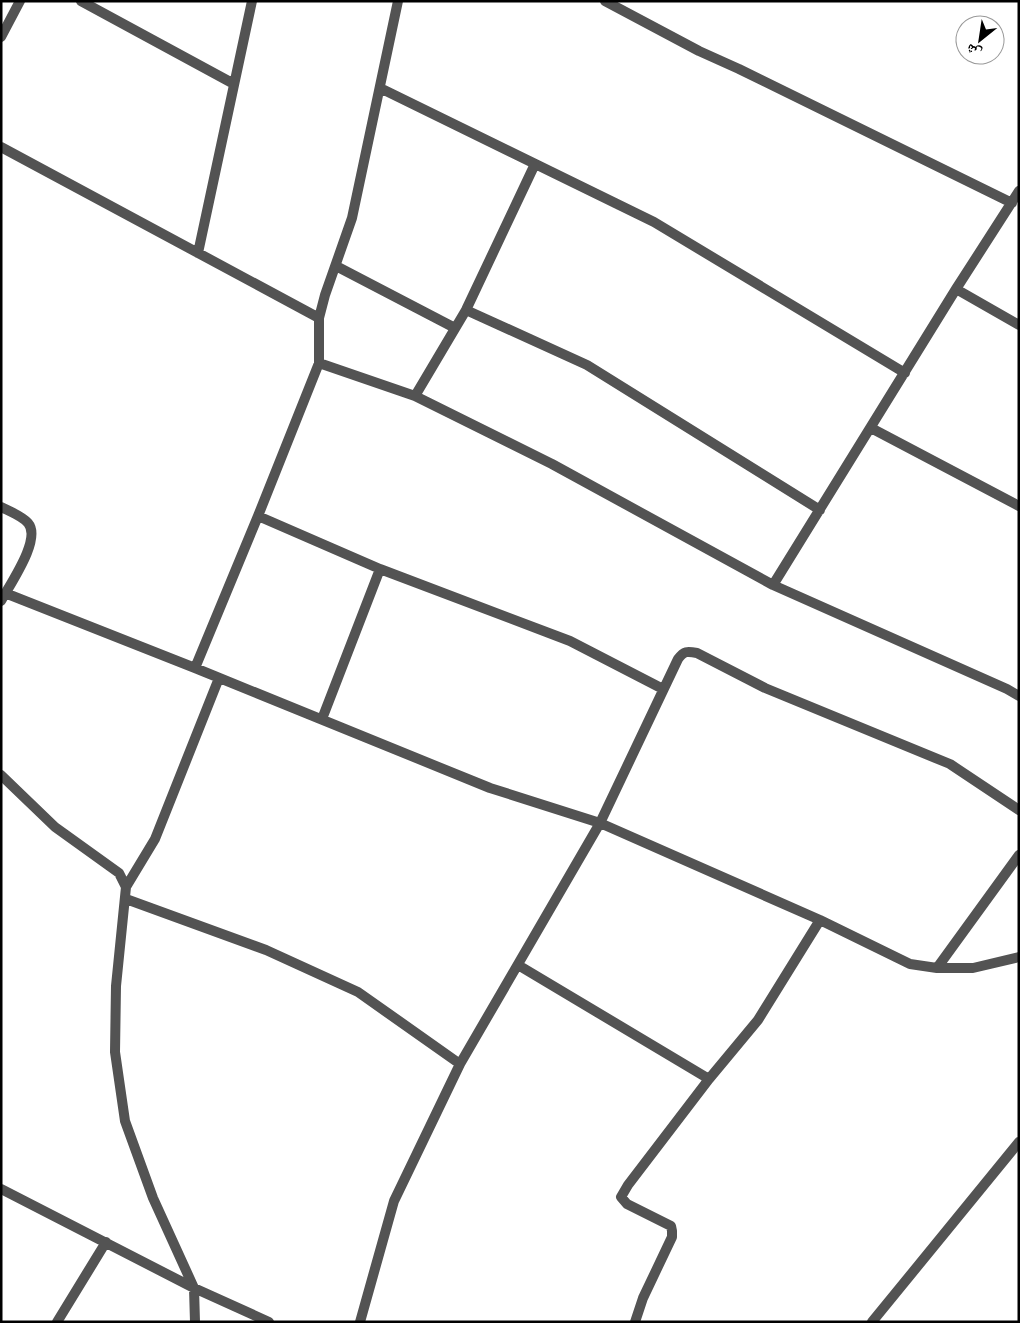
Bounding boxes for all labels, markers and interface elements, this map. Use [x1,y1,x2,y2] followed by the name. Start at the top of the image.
[955,15,1005,65] north arrow
[964,40,984,60] text: ش

